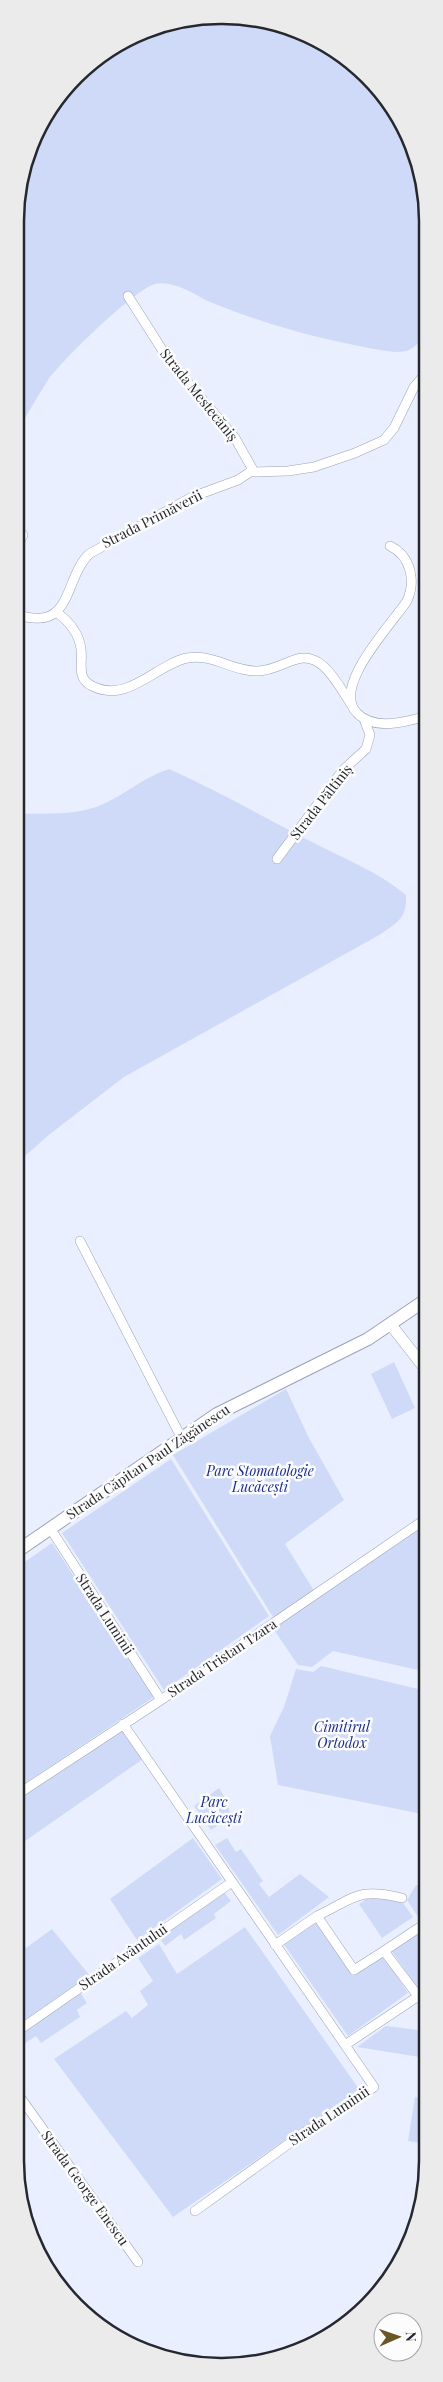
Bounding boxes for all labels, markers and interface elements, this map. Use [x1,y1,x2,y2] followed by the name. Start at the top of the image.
[156,344,243,445] street label: Strada Mestecăniș
[98,485,205,552] street label: Strada Primăverii
[285,760,356,843] street label: Strada Păltiniș
[62,1400,233,1524] street label: Strada Căpitan Paul Zăgănescu
[205,1461,314,1496] park label: Parc Stomatologie Lucăcești
[72,1569,139,1658] street label: Strada Luminii
[163,1614,280,1701] street label: Strada Tristan Tzara
[314,1717,371,1752] park label: Cimitirul Ortodox
[185,1792,243,1827] park label: Parc Lucăcești
[75,1919,171,1994] street label: Strada Avântului
[285,2082,373,2150] street label: Strada Luminii
[37,2126,134,2249] street label: Strada George Enescu
[373,2312,423,2362] north arrow
[402,2331,421,2342] text: N

